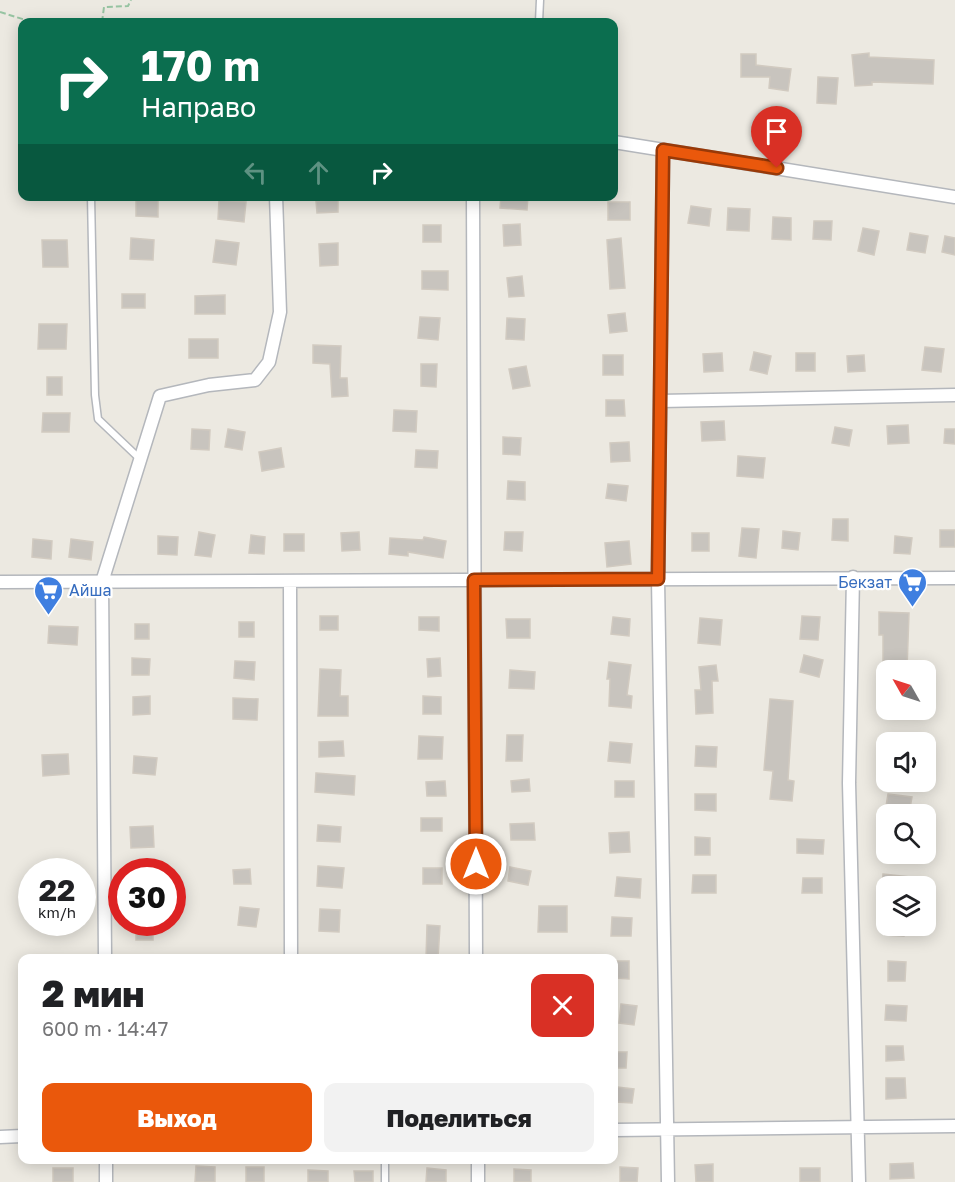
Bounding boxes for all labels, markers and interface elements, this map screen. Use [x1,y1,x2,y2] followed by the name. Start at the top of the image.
[141,40,260,90] text: 170 m
[42,42,120,120] icon: right
[141,91,256,123] text: Направо
[751,106,802,168] pin
[760,115,793,148] icon: arrive
[239,156,272,189] icon: left
[302,156,335,189] icon: ahead
[365,156,398,189] icon: right
[897,566,929,608] supermarket icon: Бекзат
[838,572,892,592] place label: Бекзат
[32,574,64,616] supermarket icon: Айша
[69,580,111,600] place label: Айша
[876,660,936,720] north arrow
[876,660,936,936] map controls
[876,732,936,792] button: sound
[876,804,936,864] button: search
[444,832,508,896] position arrow
[108,858,186,936] speed limit sign: 30
[39,872,75,908] text: 22
[876,876,936,936] button: layers
[38,903,76,921] text: km/h
[42,972,144,1015] text: 2 мин
[531,974,594,1037] button: close
[42,1016,168,1040] text: 600 m · 14:47
[42,1083,312,1152] button: Выход
[324,1083,594,1152] button: Поделиться

